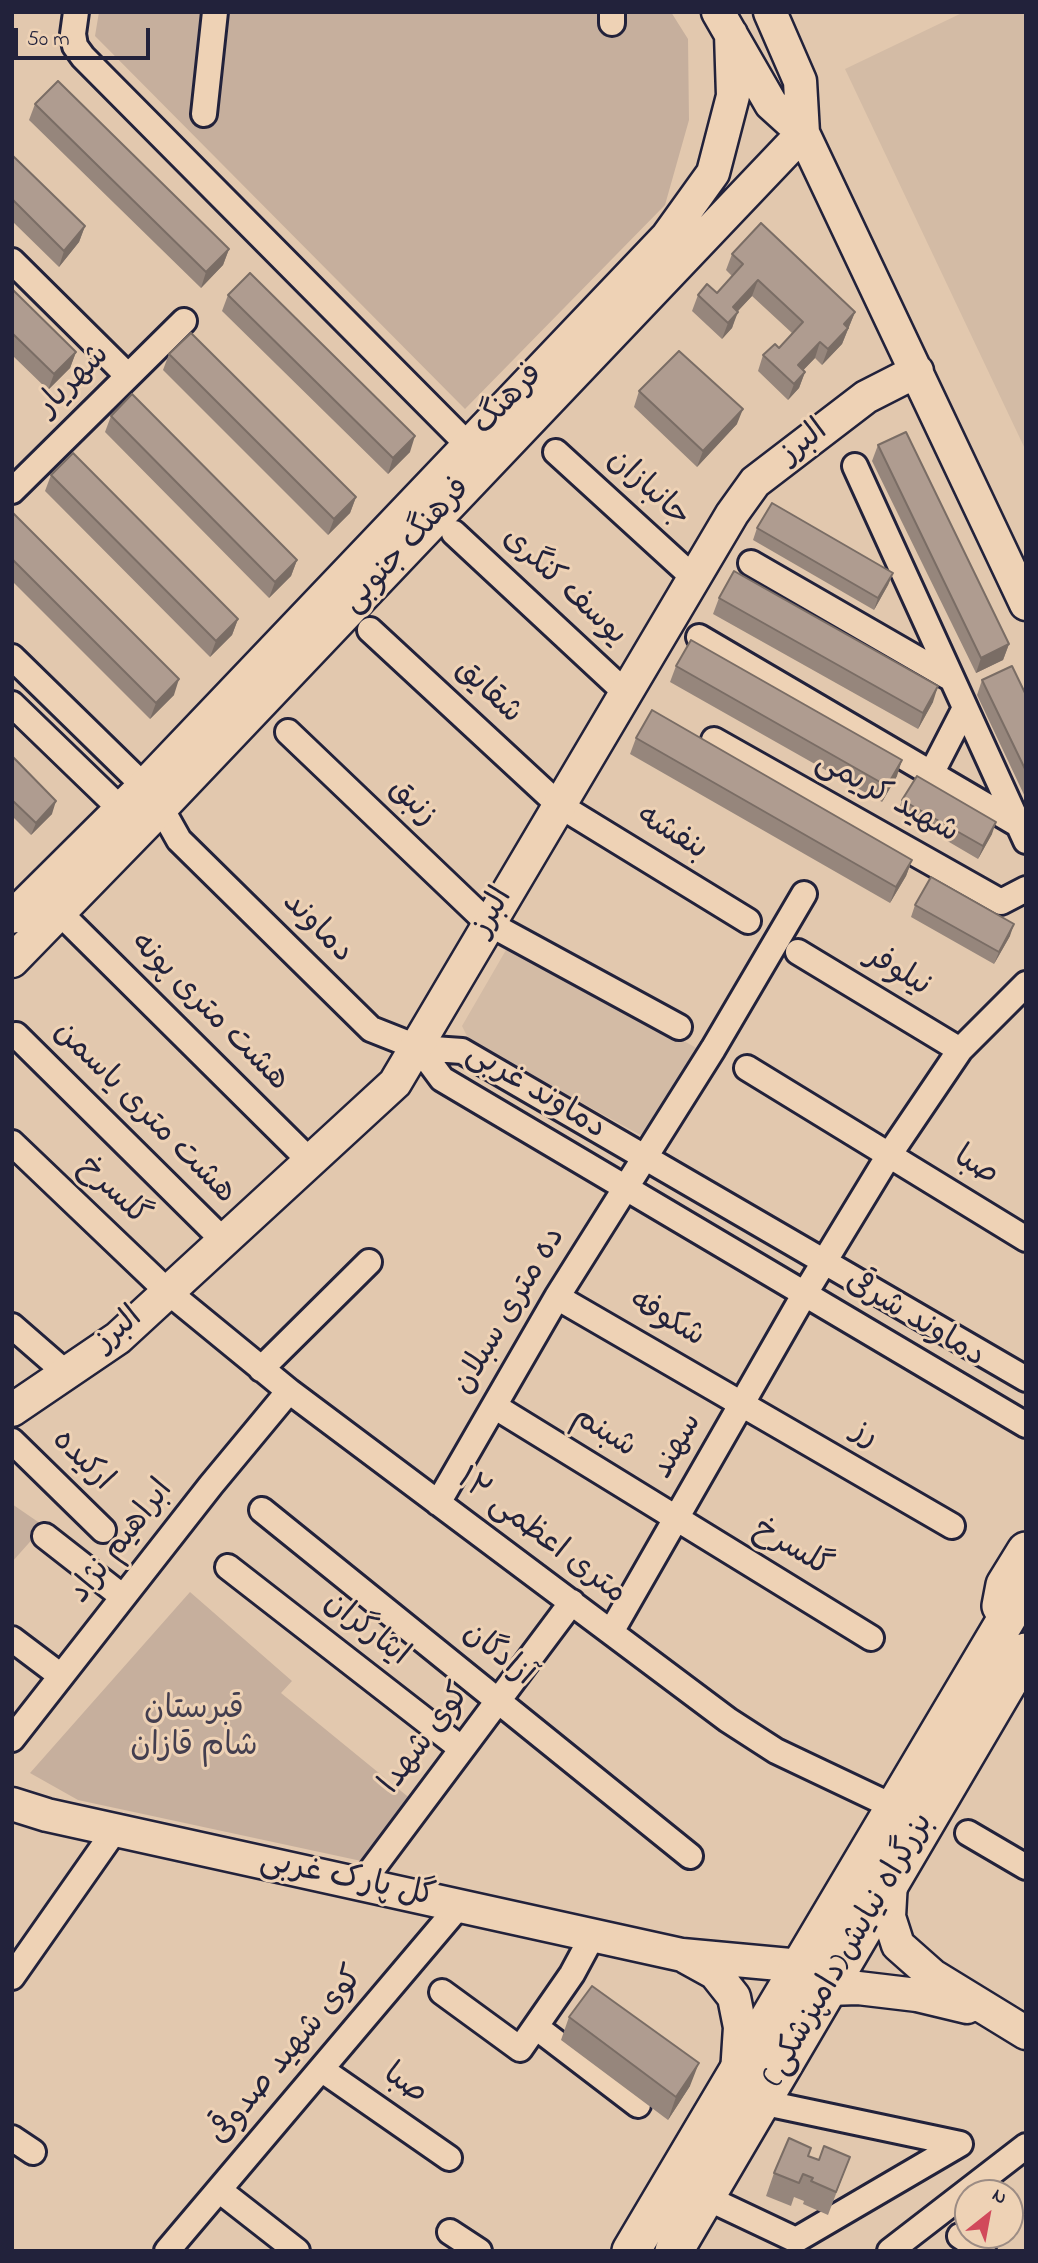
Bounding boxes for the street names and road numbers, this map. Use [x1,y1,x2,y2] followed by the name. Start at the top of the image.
[31,338,119,426] street label: شهریار
[467,357,553,445] street label: فرهنگ
[773,413,837,475] street label: البرز
[597,442,697,538] street label: جانبازان
[336,471,480,623] street label: فرهنگ جنوبی
[493,520,633,656] street label: یوسف کنگری
[445,652,529,734] street label: شقایق
[808,744,964,854] street label: شهید کریمی
[378,772,444,836] street label: زنبق
[628,799,714,871] street label: بنفشه
[465,882,523,944] street label: البرز
[272,885,360,973] street label: دماوند
[120,925,296,1101] street label: هشت متری پونه
[857,939,937,1007] street label: نیلوفر
[43,1014,243,1214] street label: هشت متری یاسمن
[458,1036,612,1150] street label: دماوند غربی
[946,1140,1004,1196] street label: صبا
[68,1150,156,1236] street label: گلسرخ
[446,1221,576,1403] street label: ده متری سبلان
[837,1264,991,1378] street label: دماوند شرقی
[621,1284,711,1358] street label: شکوفه
[88,1300,152,1362] street label: البرز
[564,1400,642,1468] street label: شبنم
[645,1407,713,1487] street label: سهند
[844,1413,884,1459] street label: رز
[42,1423,120,1501] street label: ارکیده
[447,1462,633,1614] street label: ۱۲ متری اعظمی
[63,1473,183,1613] street label: ابراهیم نژاد
[745,1512,837,1588] street label: گلسرخ
[314,1586,416,1676] street label: ایثارگران
[453,1615,541,1697] street label: آزادگان
[373,1677,481,1803] street label: کوی شهدا
[756,1807,944,2095] street label: بزرگراه نیایش(دامپزشکی)
[256,1844,438,1918] street label: گل پارک غربی
[202,1960,374,2154] street label: کوی شهید صدوقی
[374,2057,434,2115] street label: صبا

